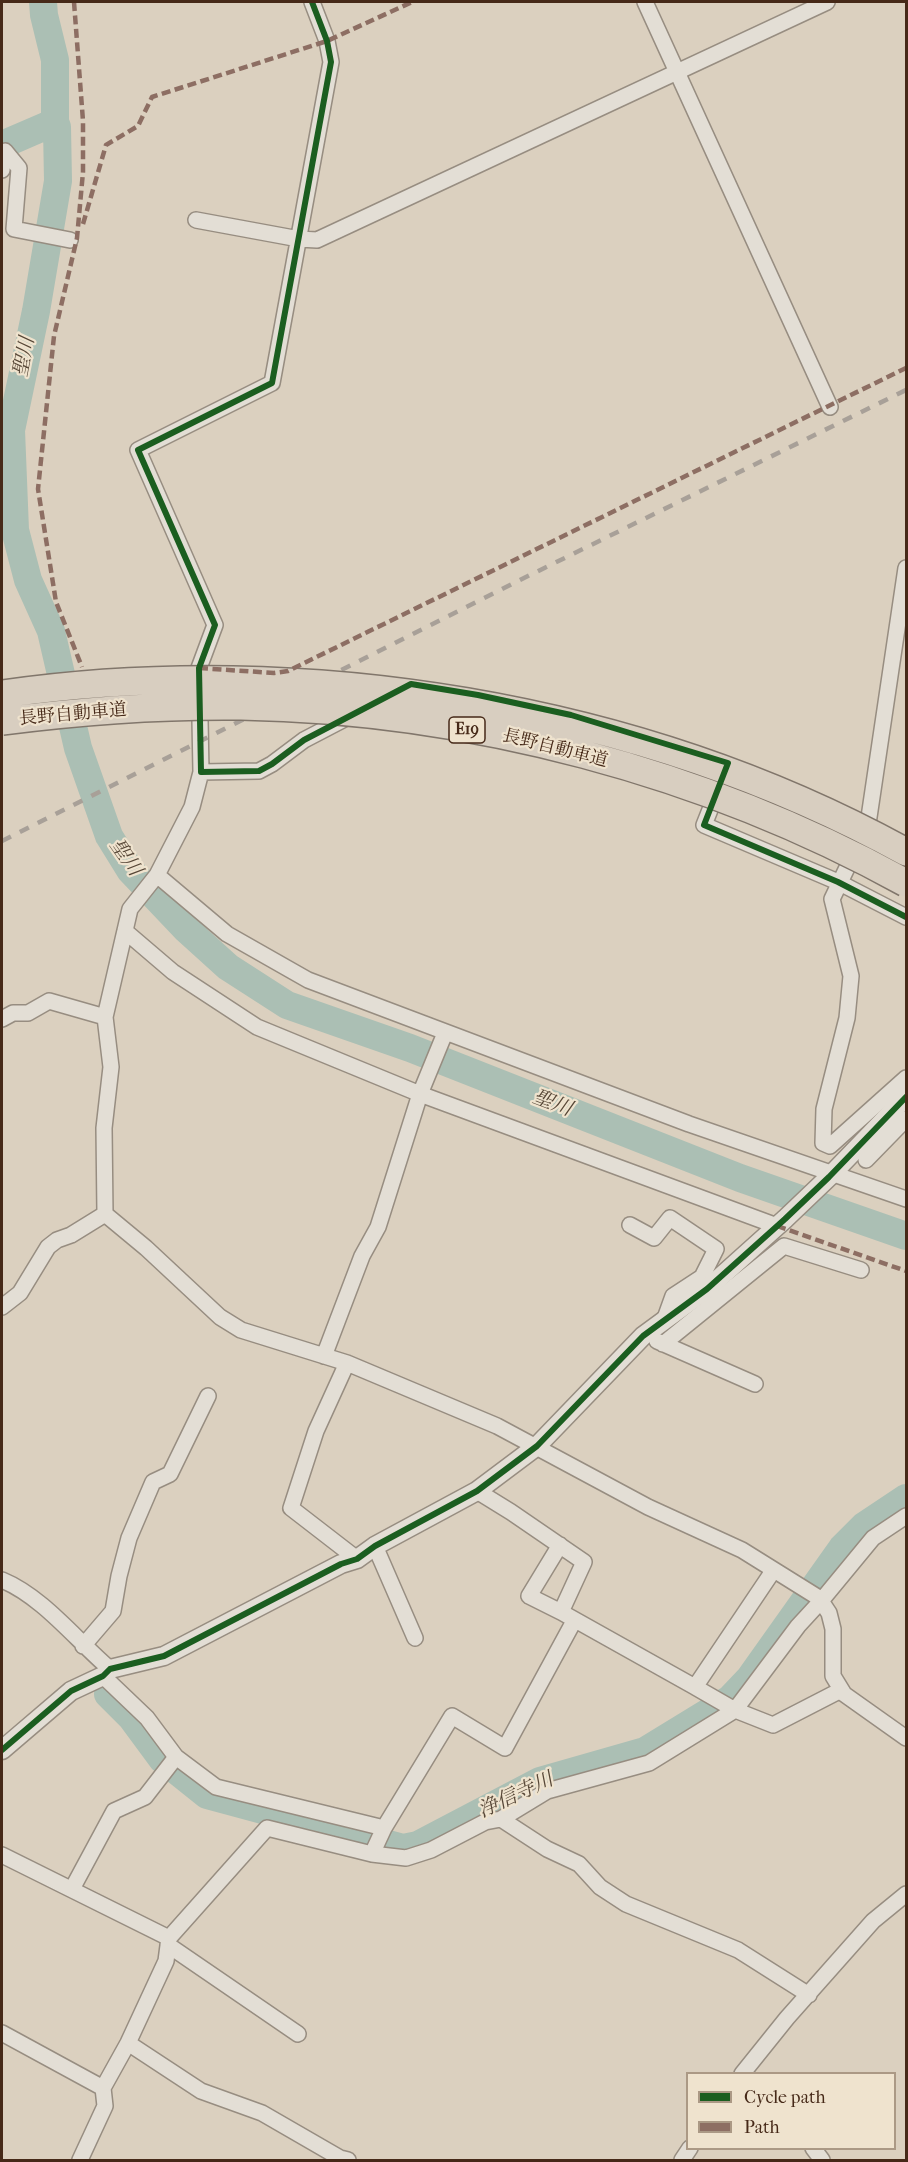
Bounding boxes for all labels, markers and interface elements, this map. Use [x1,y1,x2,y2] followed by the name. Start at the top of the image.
[9,335,41,379] water label: 聖川
[18,700,128,730] street label: 長野自動車道
[449,717,485,743] road number: E19
[500,725,610,773] street label: 長野自動車道
[104,835,146,881] water label: 聖川
[529,1086,575,1122] water label: 聖川
[475,1768,557,1824] water label: 浄信寺川
[686,2072,896,2150] legend
[744,2087,825,2108] text: Cycle path
[744,2117,780,2138] text: Path

